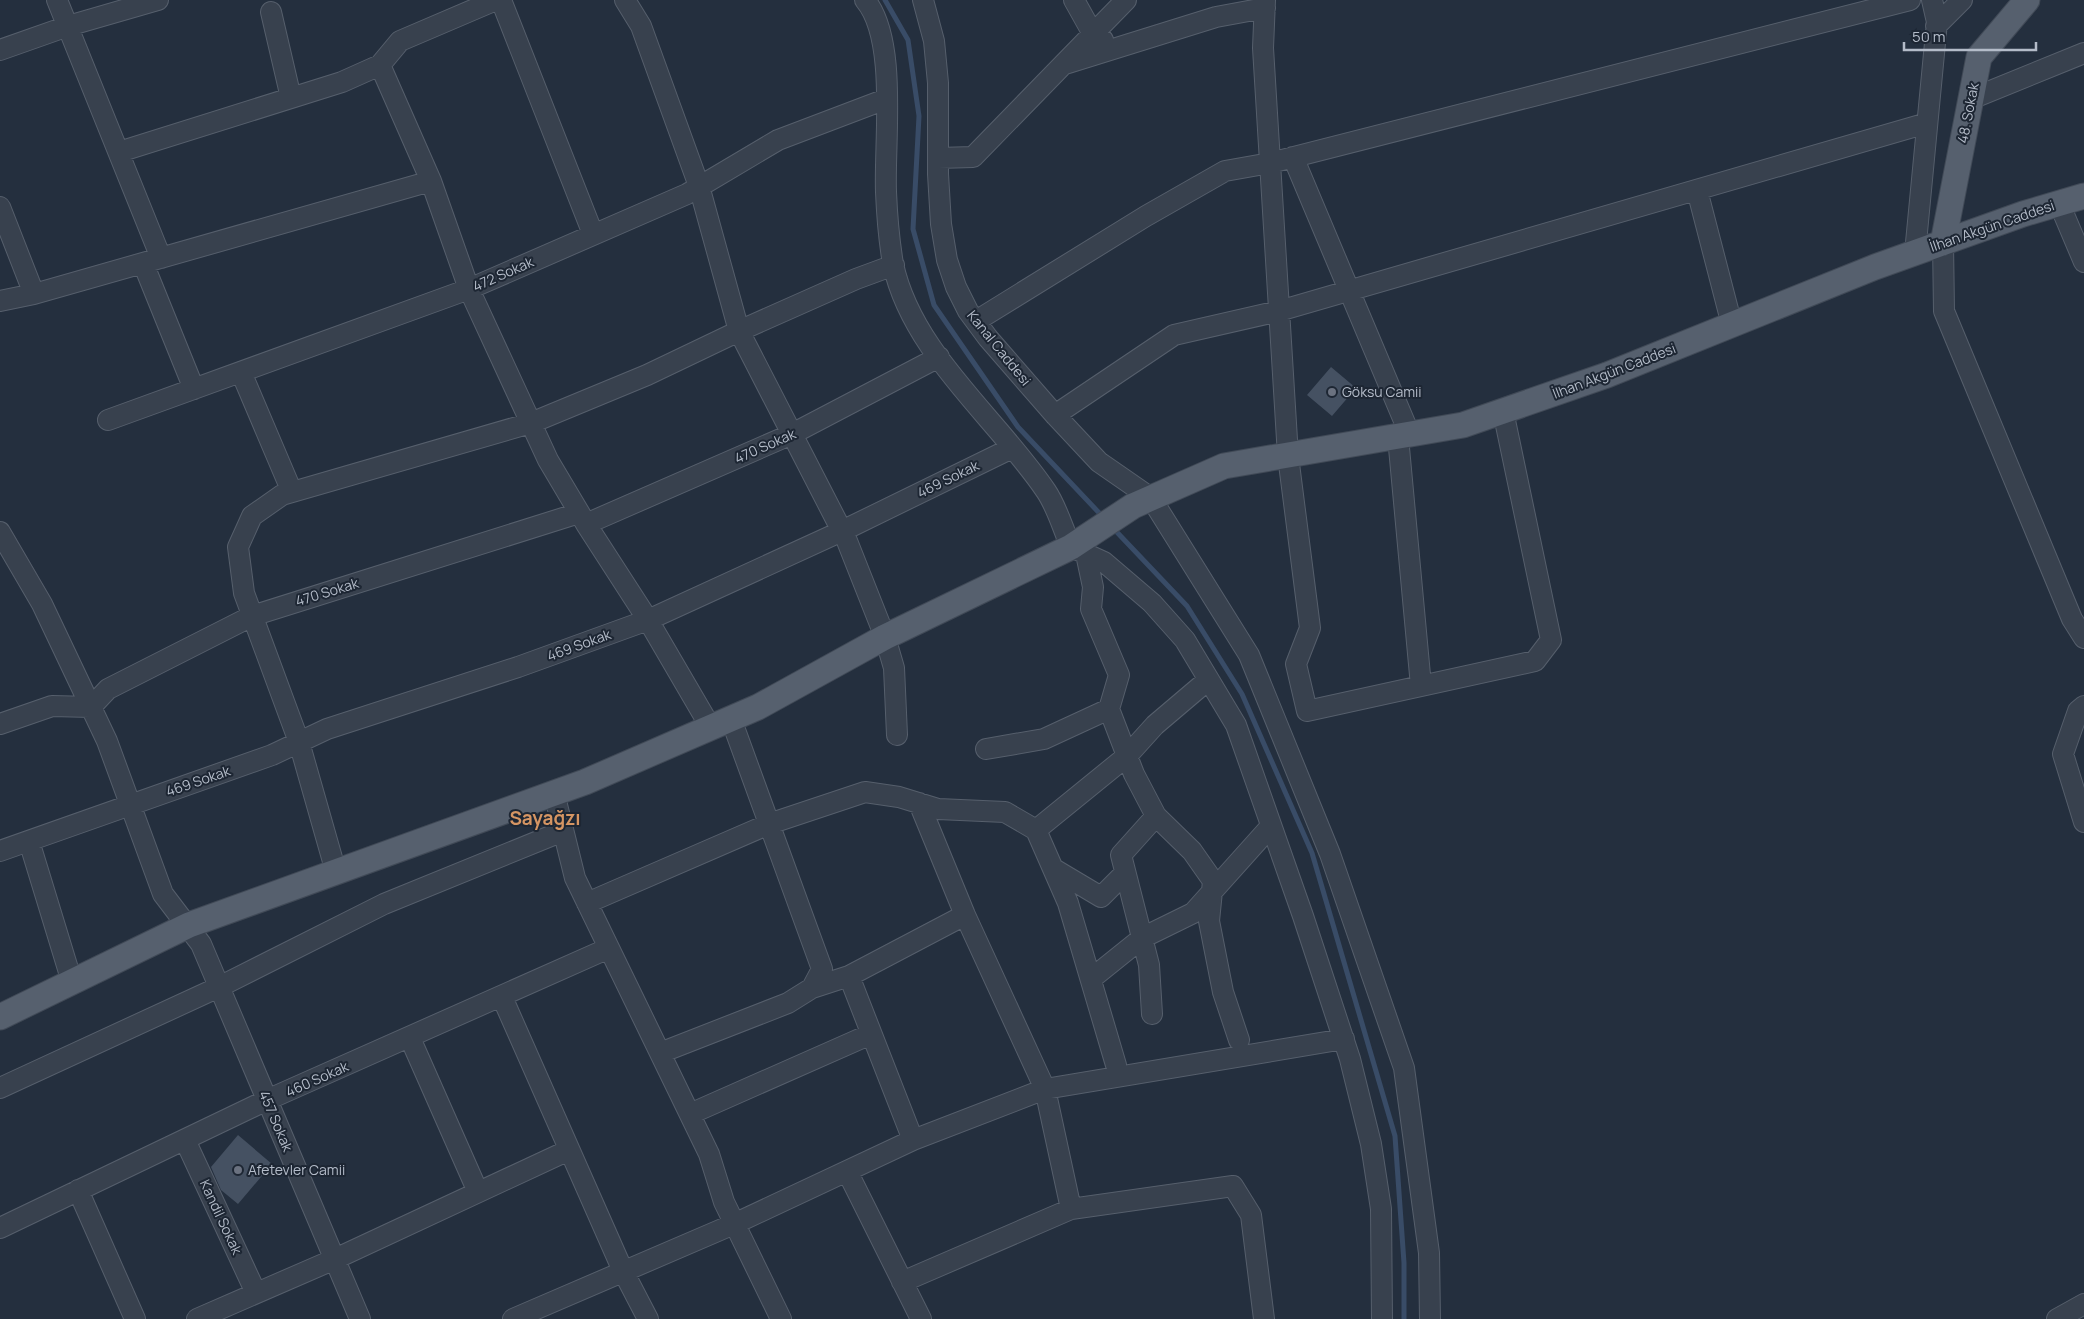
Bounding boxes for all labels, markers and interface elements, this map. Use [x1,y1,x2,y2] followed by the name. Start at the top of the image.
[1904,20,2036,52] scale bar
[1912,26,1946,47] text: 50 m
[1952,80,1983,145] street label: 48. Sokak
[1927,195,2057,256] street label: İlhan Akgün Caddesi
[469,251,537,295] street label: 472 Sokak
[963,306,1036,389] street label: Kanal Caddesi
[1550,338,1678,403] street label: İlhan Akgün Caddesi
[1342,382,1422,401] place label: Göksu Camii
[1326,386,1338,398] marker: Göksu Camii
[731,423,799,467] street label: 470 Sokak
[914,455,983,502] street label: 469 Sokak
[293,573,362,610] street label: 470 Sokak
[544,624,614,665] street label: 469 Sokak
[163,760,234,800] street label: 469 Sokak
[509,805,581,831] district label: Sayağzı
[282,1056,352,1101] street label: 460 Sokak
[255,1087,298,1155] street label: 457 Sokak
[248,1160,345,1179] place label: Afetevler Camii
[232,1164,244,1176] marker: Afetevler Camii
[196,1176,248,1258] street label: Kandil Sokak

